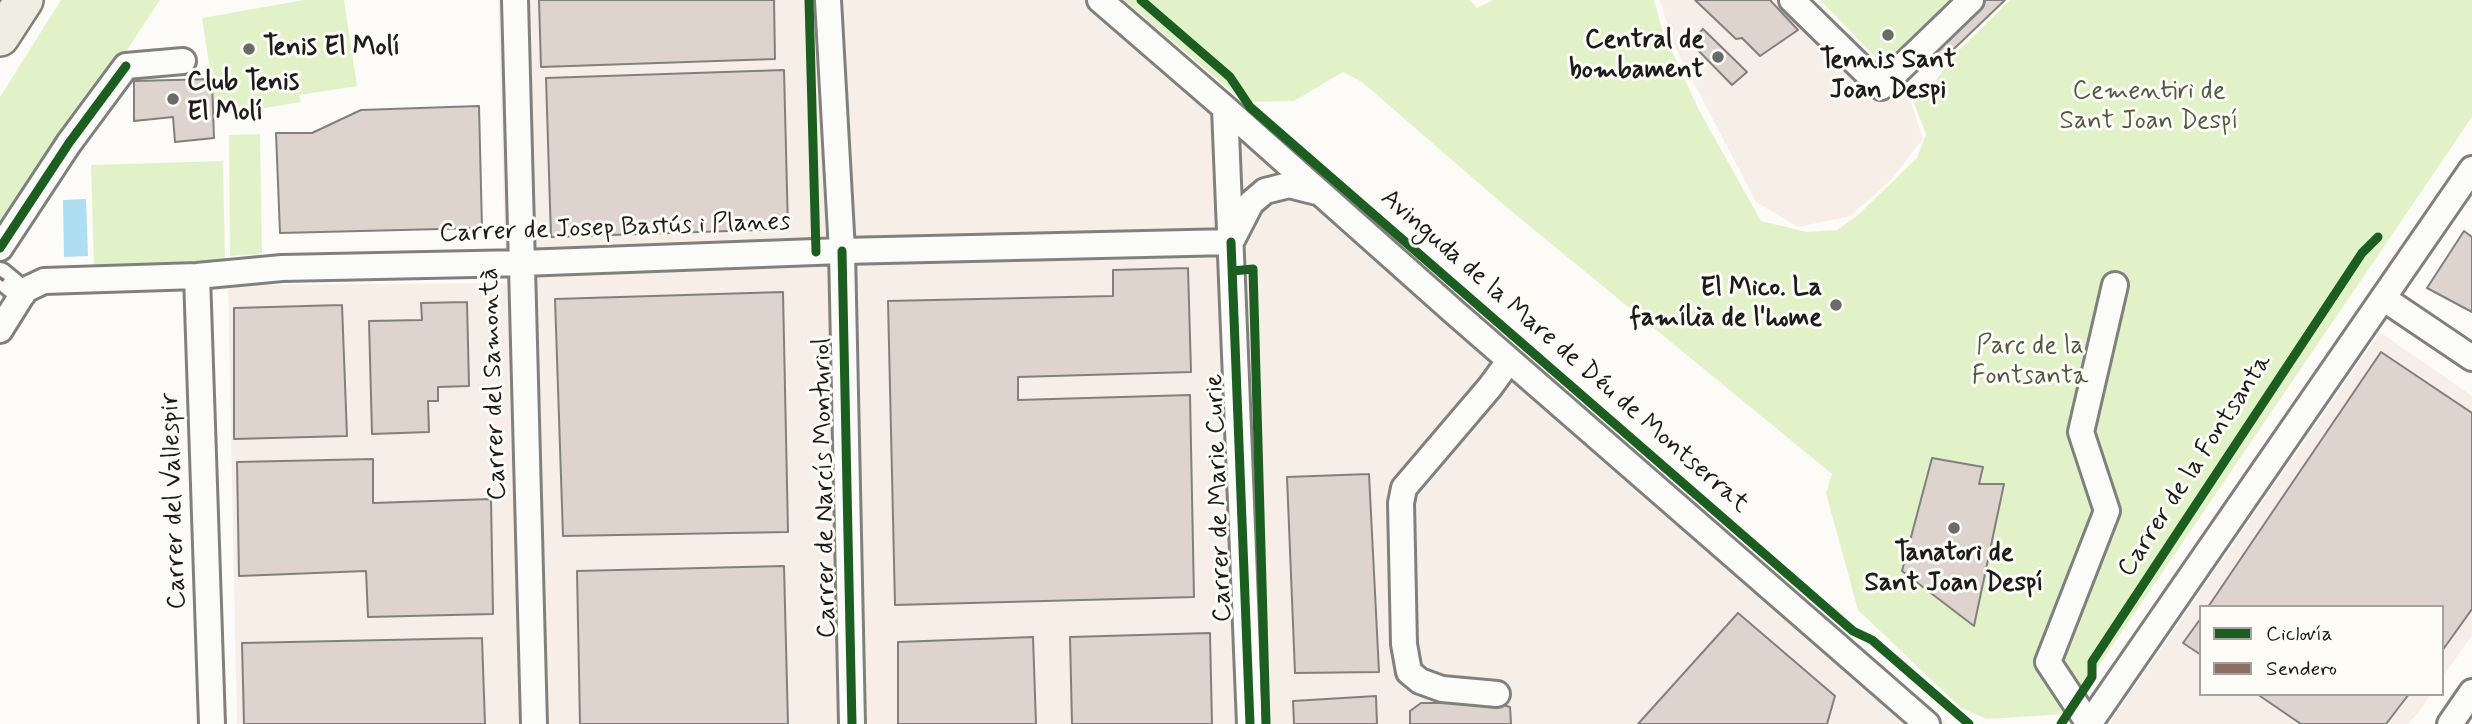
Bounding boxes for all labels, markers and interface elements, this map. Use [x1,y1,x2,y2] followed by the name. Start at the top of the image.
[1569,26,1704,88] place label: Central de bombament
[1880,27,1896,43] marker: Tennis Sant Joan Despi
[263,33,400,65] place label: Tenis El Molí
[241,41,257,57] marker: Tenis El Molí
[1820,46,1956,108] place label: Tennis Sant Joan Despi
[1710,49,1726,65] marker: Central de bombament
[187,68,299,130] place label: Club Tenis El Molí
[2059,77,2239,138] park label: Cementiri de Sant Joan Despí
[165,91,181,107] marker: Club Tenis El Molí
[1373,183,1755,521] street label: Avinguda de la Mare de Déu de Montserrat
[439,207,791,251] street label: Carrer de Josep Bastús i Planes
[475,267,515,501] street label: Carrer del Samontà
[1630,274,1822,336] place label: El Mico. La família de l'home
[1828,297,1844,313] marker: El Mico. La família de l'home
[1972,332,2088,394] park label: Parc de la Fontsanta
[808,337,844,639] street label: Carrer de Narcís Monturiol
[2112,349,2280,583] street label: Carrer de la Fontsanta
[1200,373,1240,623] street label: Carrer de Marie Curie
[156,392,194,610] street label: Carrer del Vallespir
[1946,520,1962,536] marker: Tanatori de Sant Joan Despí
[1864,539,2044,600] place label: Tanatori de Sant Joan Despí
[2199,605,2444,696] legend
[2266,620,2333,648] text: Ciclovía
[2266,655,2337,683] text: Sendero

